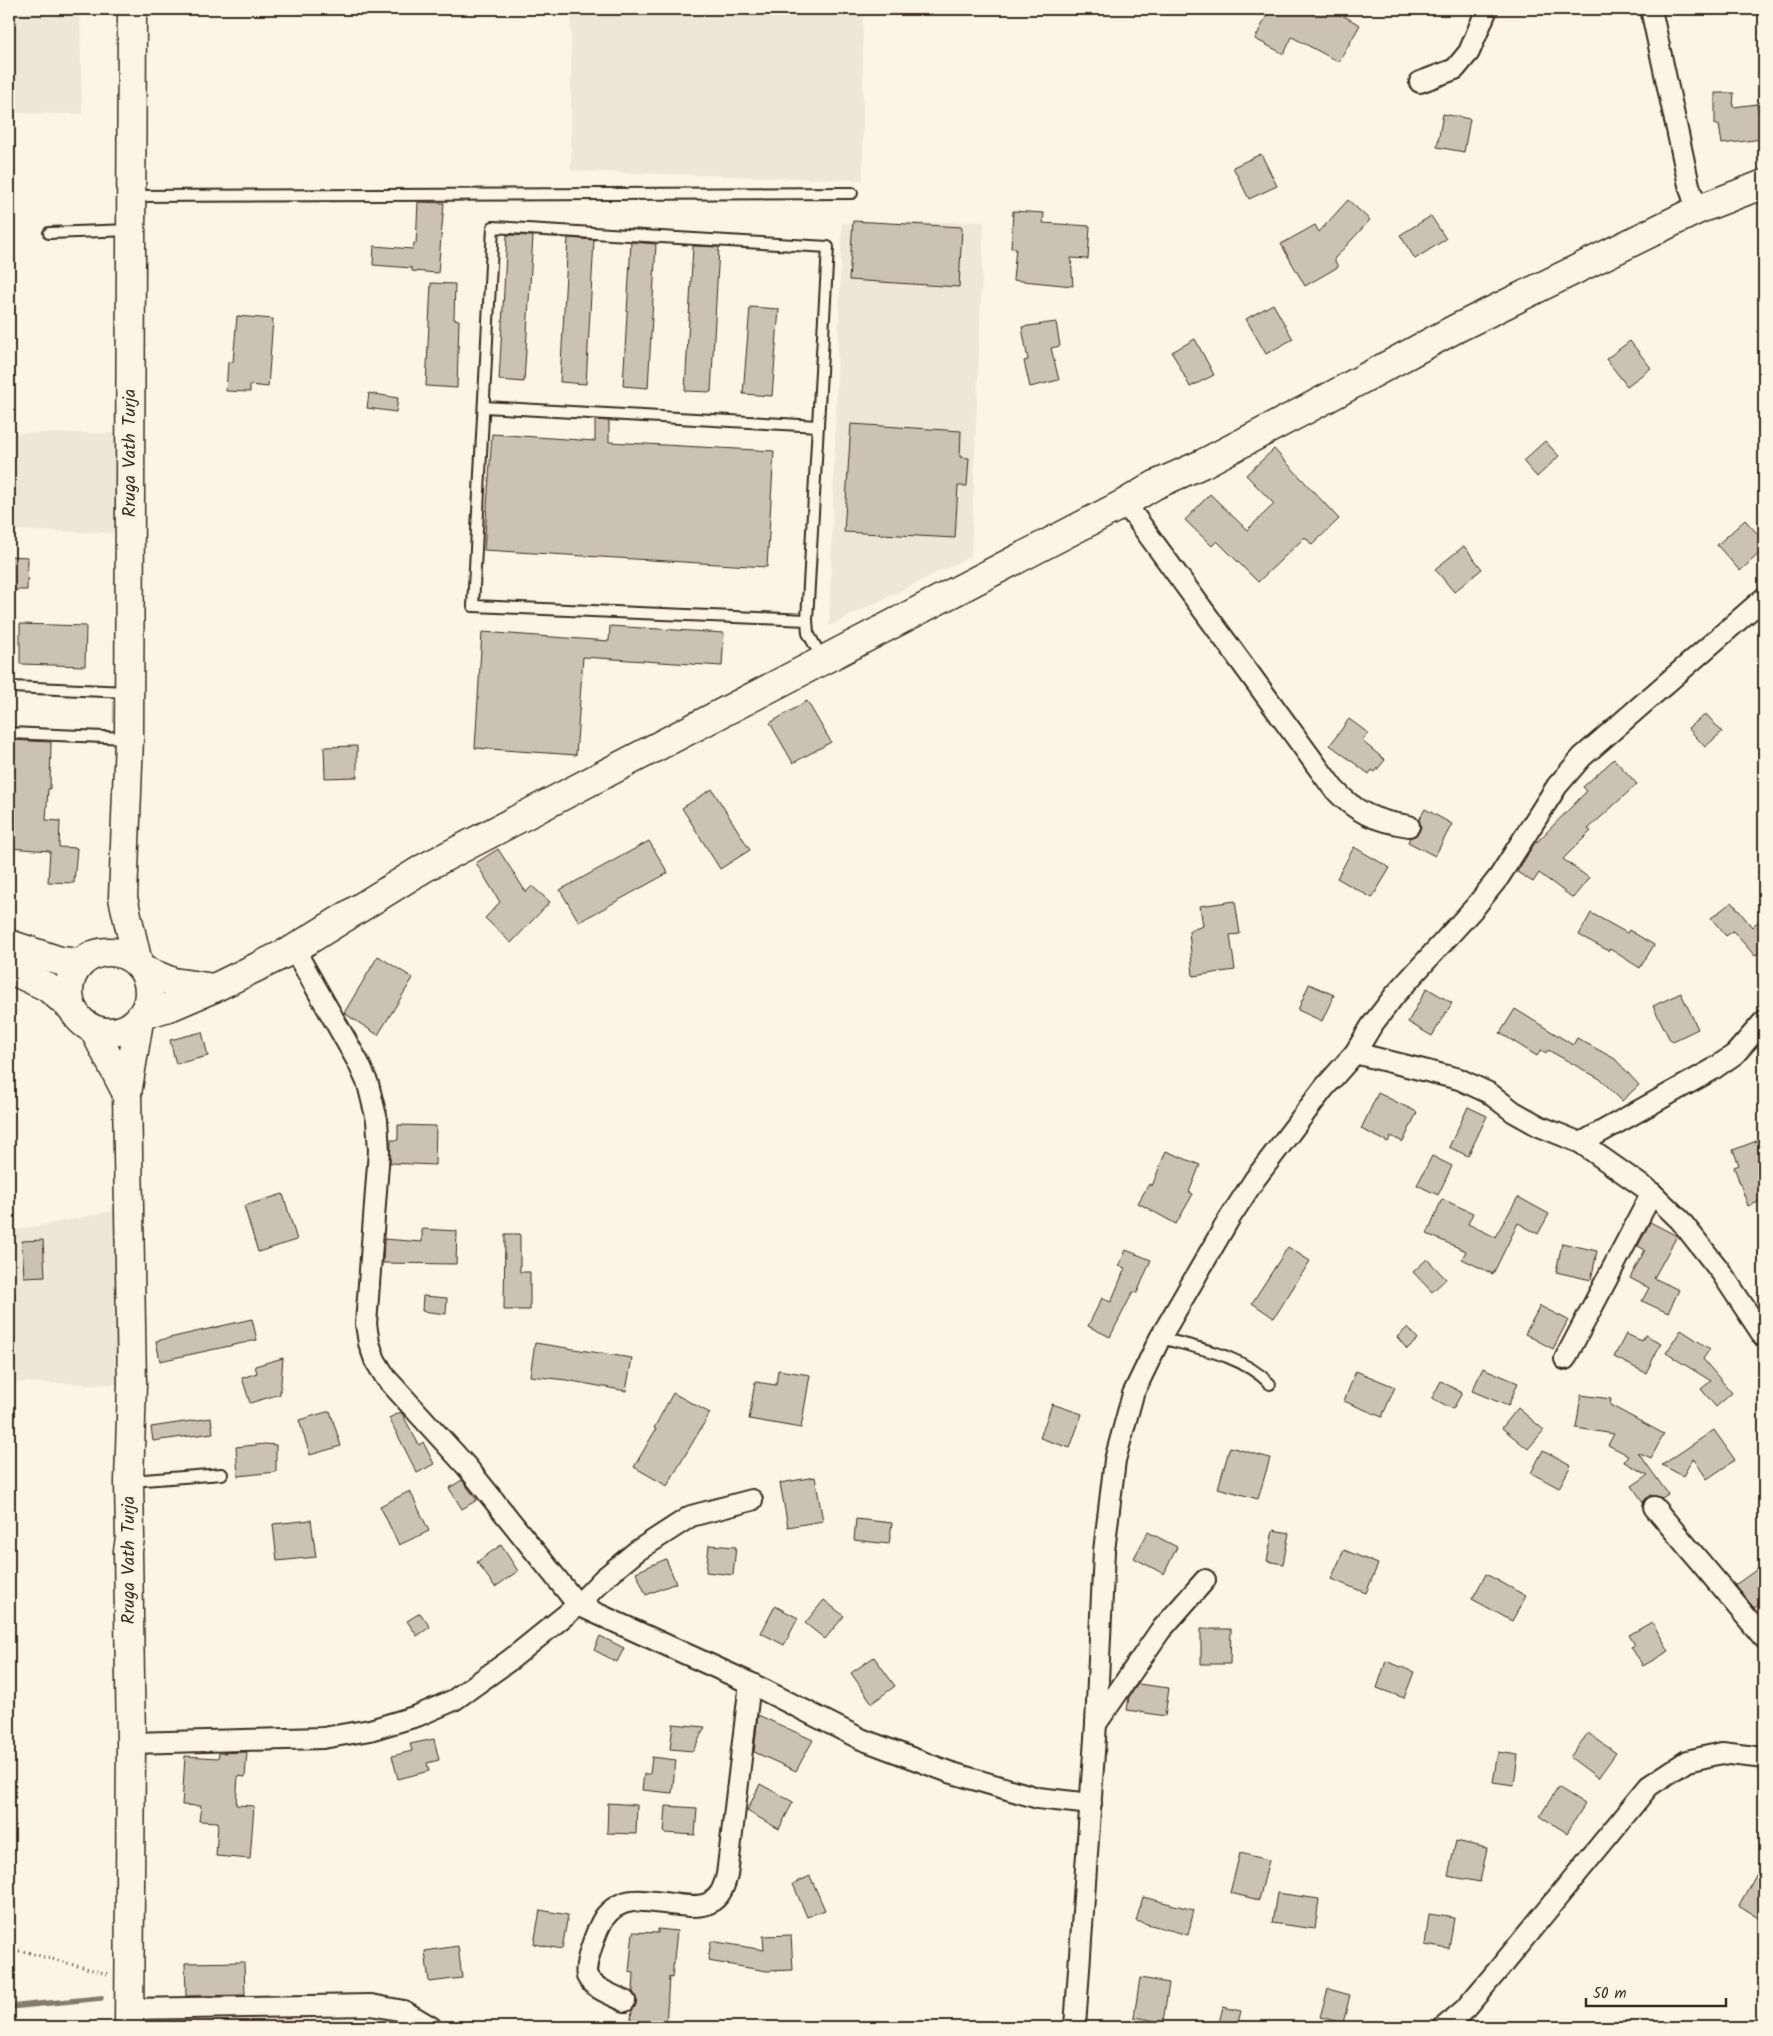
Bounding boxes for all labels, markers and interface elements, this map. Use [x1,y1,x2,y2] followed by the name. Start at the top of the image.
[116,389,145,517] street label: Rruga Vath Turja
[115,1496,144,1624] street label: Rruga Vath Turja
[1586,1976,1726,2008] scale bar
[1593,1982,1627,2006] text: 50 m

